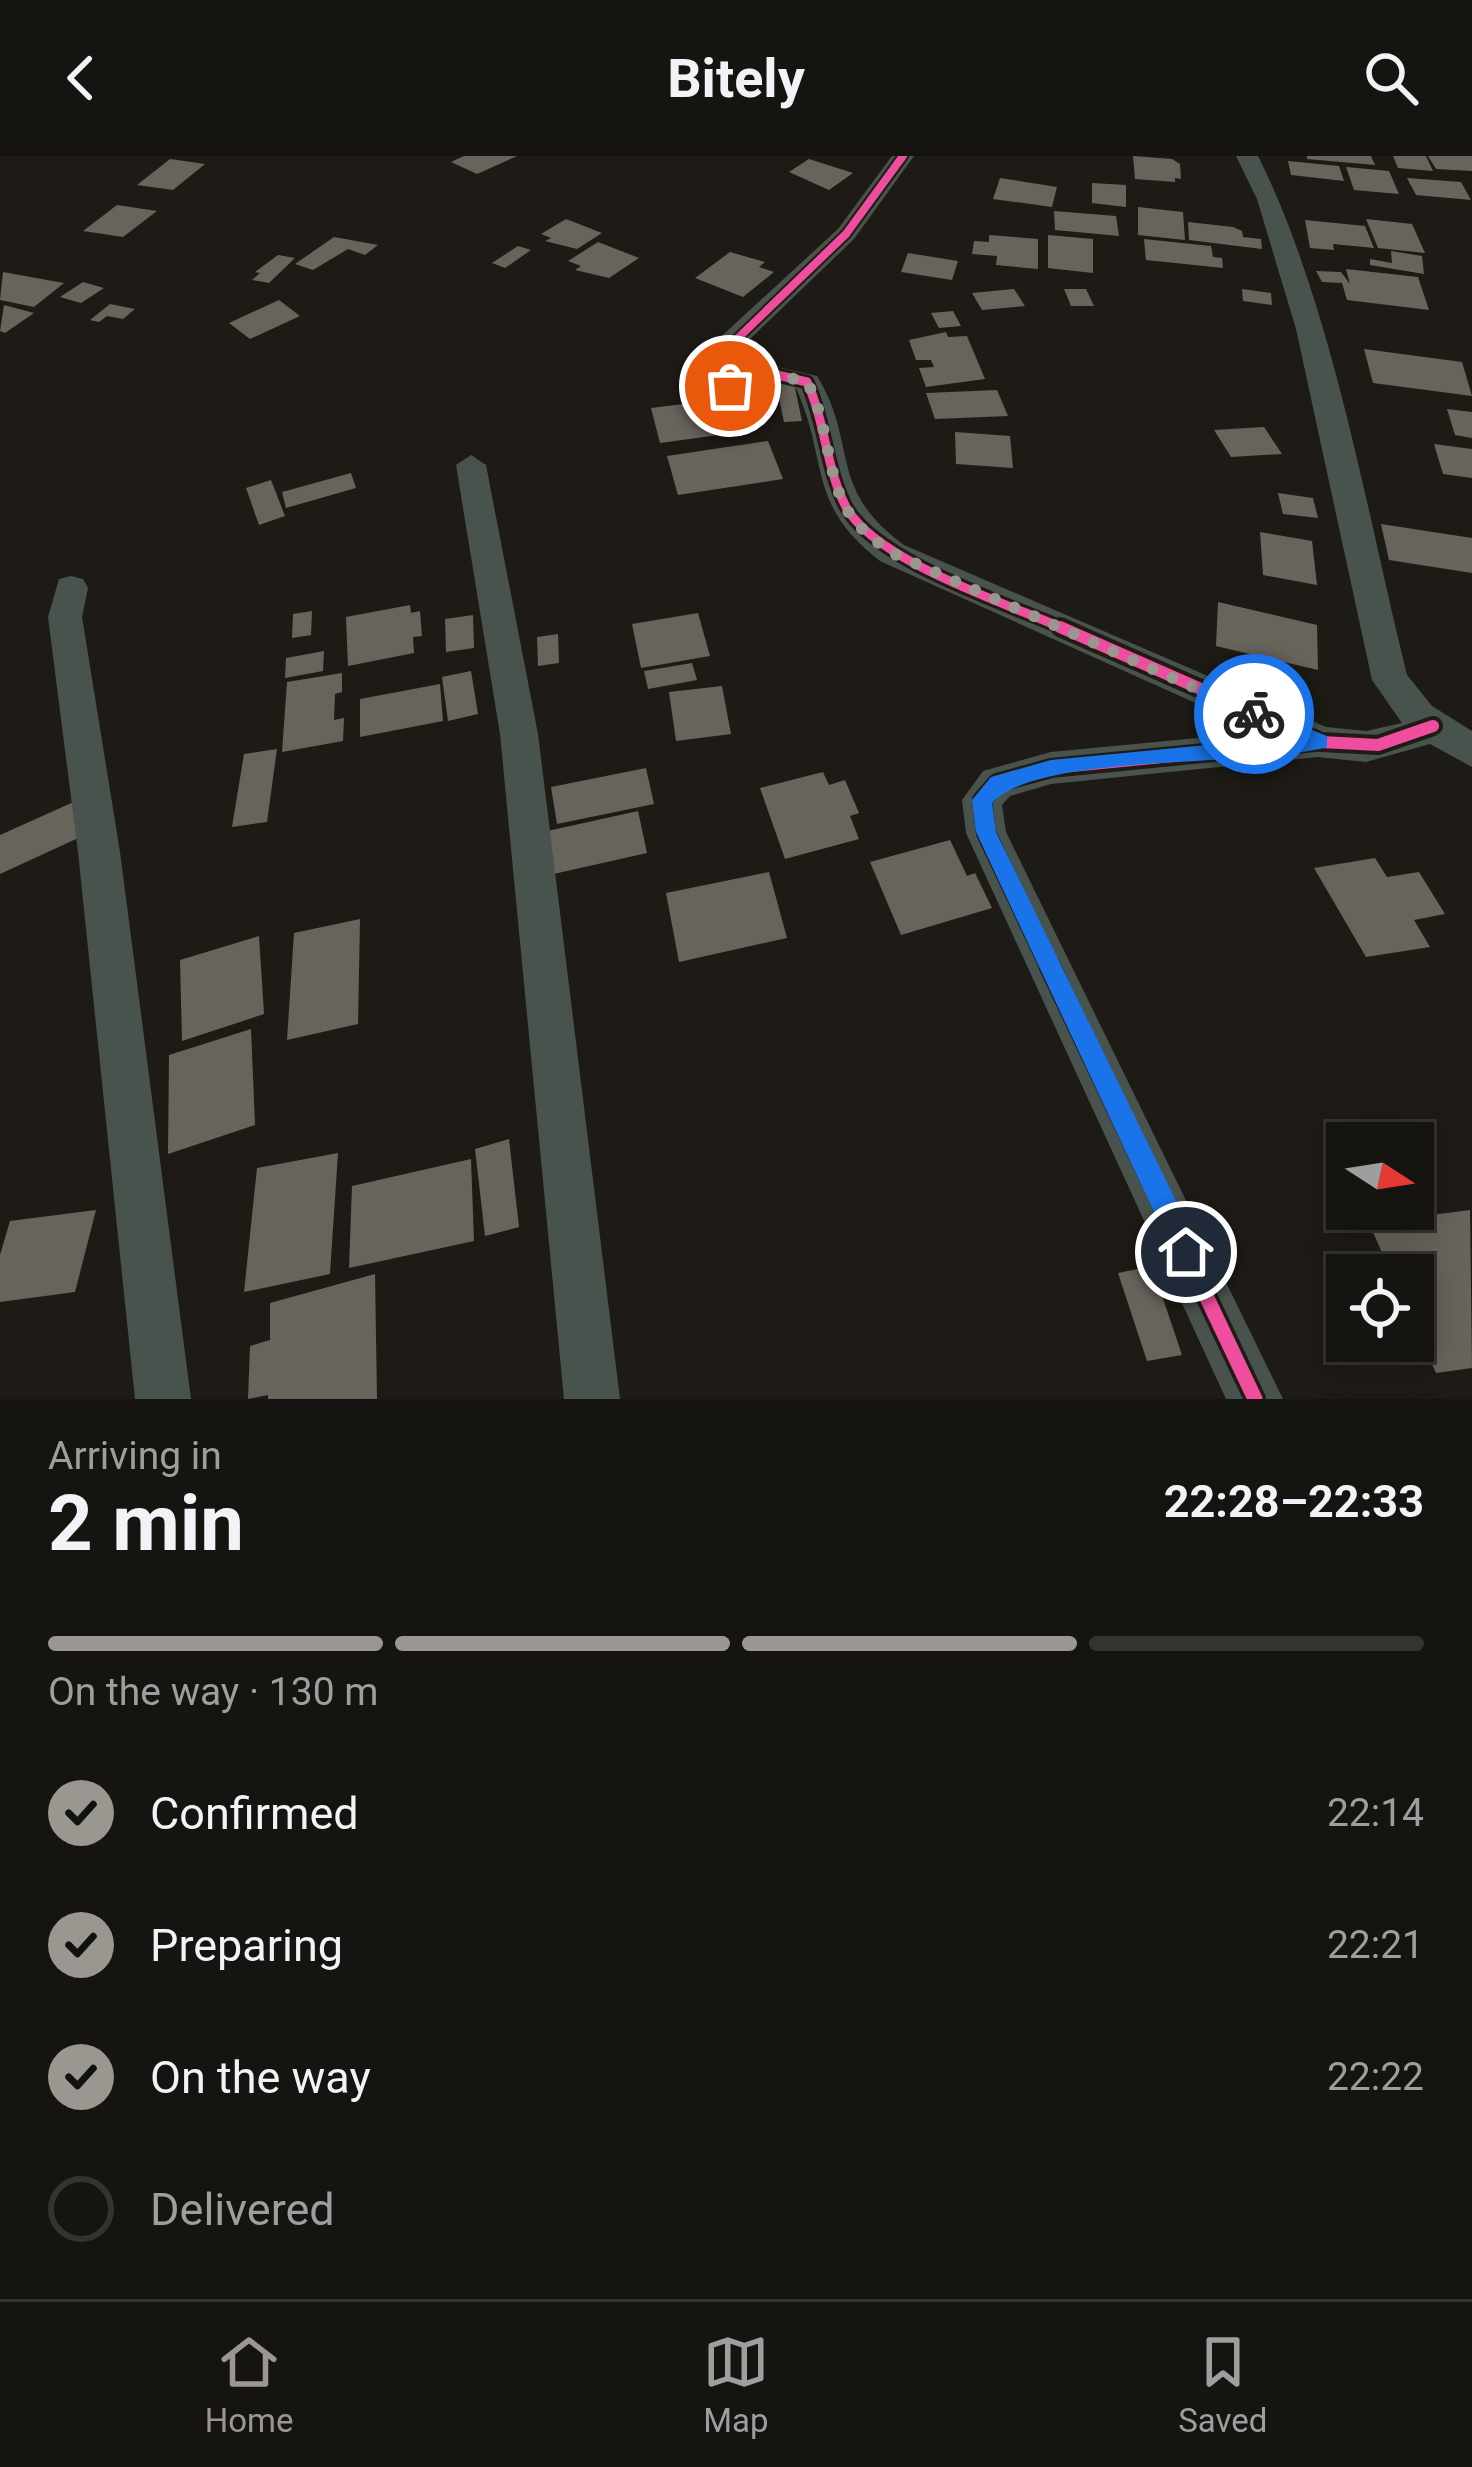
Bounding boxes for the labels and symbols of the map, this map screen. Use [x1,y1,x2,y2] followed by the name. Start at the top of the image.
[679,335,781,437] pin
[1194,654,1314,774] courier
[1326,1122,1434,1230] north arrow
[1135,1201,1237,1303] pin

